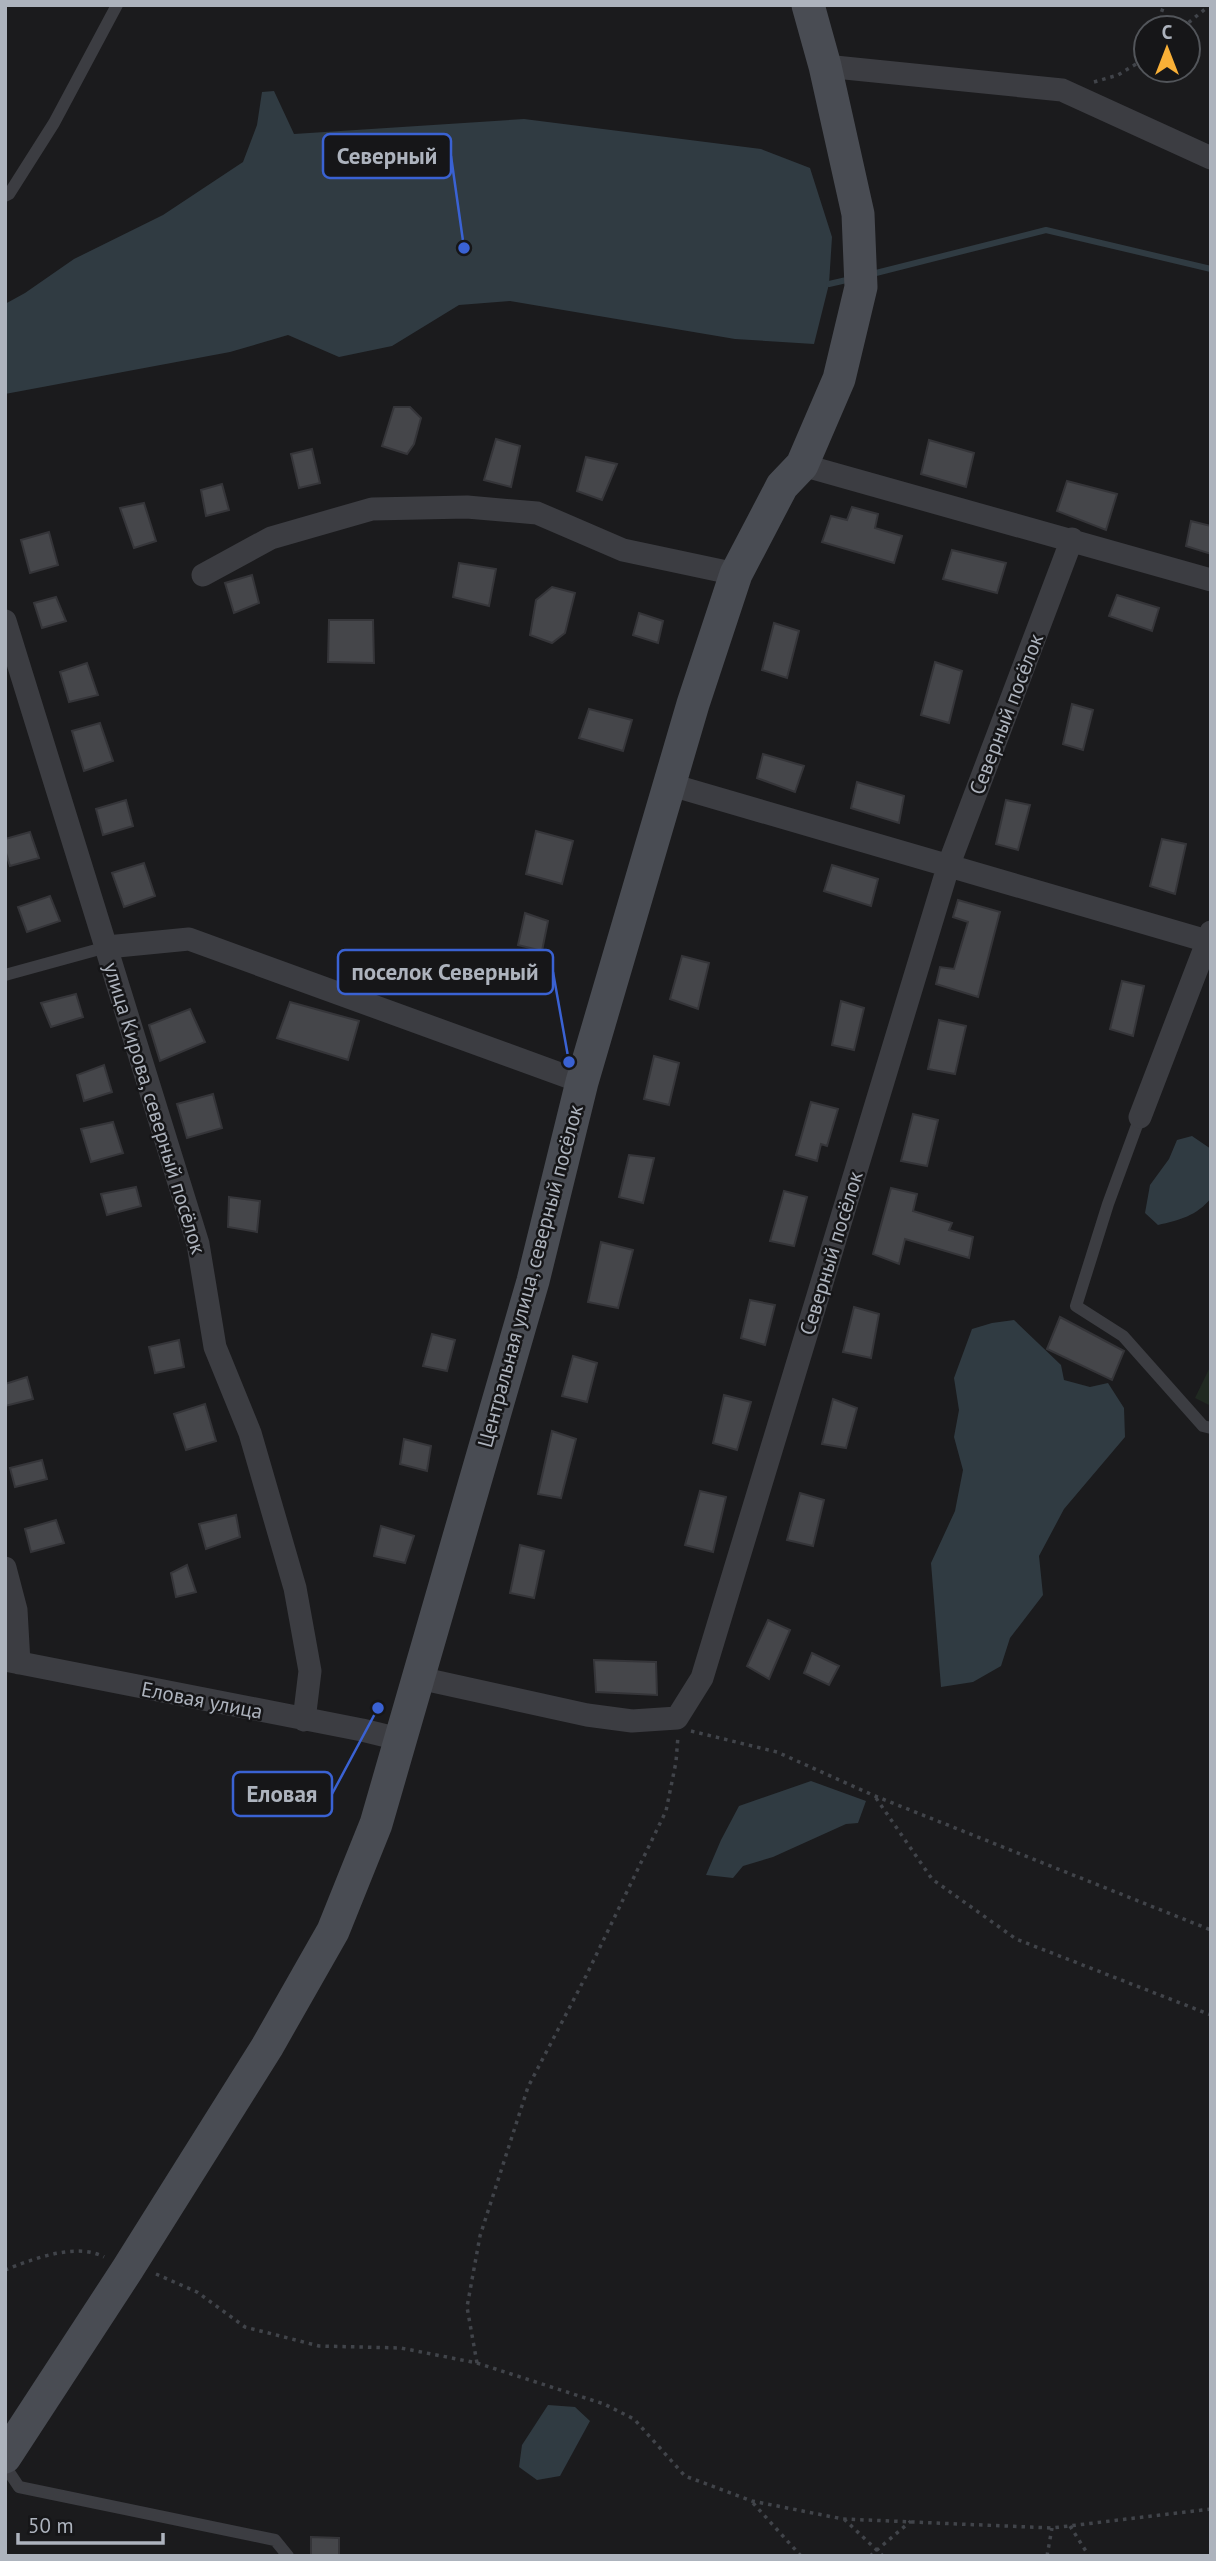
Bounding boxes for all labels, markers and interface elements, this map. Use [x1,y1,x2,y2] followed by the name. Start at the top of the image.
[1132,14,1202,84] north arrow
[1162,20,1173,44] text: С
[323,134,451,178] callout: Северный
[337,141,437,170] text: Северный
[963,630,1049,798] street label: Северный посёлок
[338,950,553,994] callout: поселок Северный
[351,957,539,986] text: поселок Северный
[98,959,212,1257] street label: улица Кирова, северный посёлок
[471,1102,589,1450] street label: Центральная улица, северный посёлок
[793,1168,869,1338] street label: Северный посёлок
[139,1675,265,1725] street label: Еловая улица
[233,1772,332,1816] callout: Еловая
[247,1779,317,1808] text: Еловая
[18,2502,163,2546] scale bar
[28,2512,74,2539] text: 50 m

